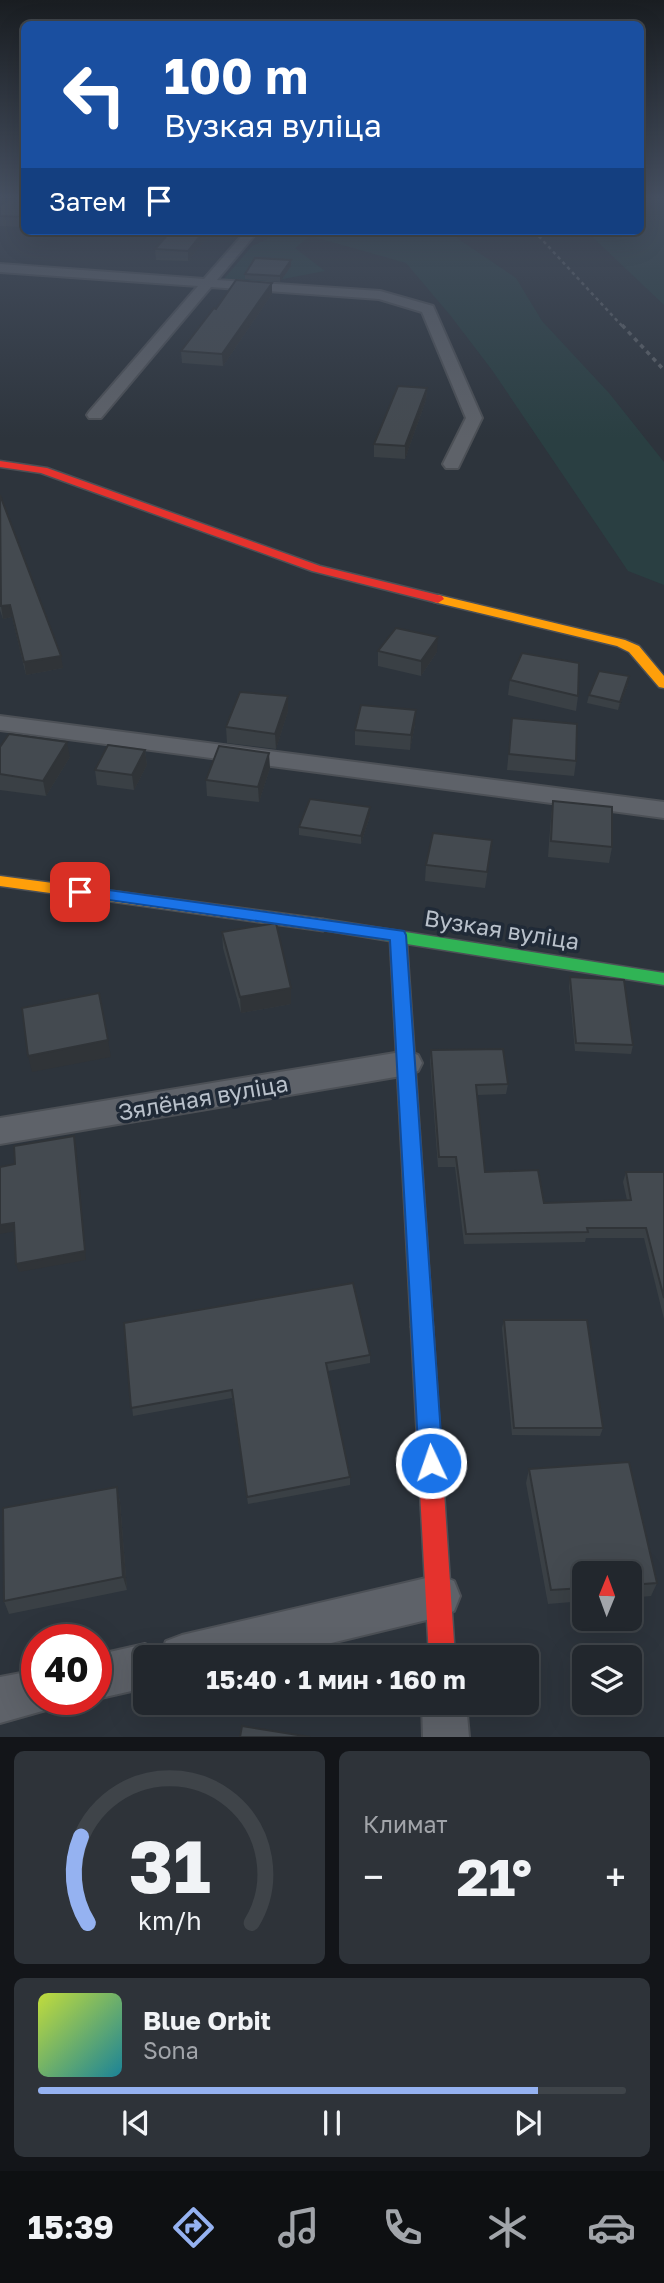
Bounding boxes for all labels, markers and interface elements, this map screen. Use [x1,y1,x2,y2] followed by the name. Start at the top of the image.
[164,46,308,105] text: 100 m
[49,49,140,140] icon: left
[164,106,382,144] text: Вузкая вуліца
[140,182,178,220] icon: arrive
[49,186,126,217] text: Затем
[50,862,110,922] pin
[61,873,99,911] icon: arrive
[422,903,582,955] street label: Вузкая вуліца
[116,1068,290,1126] street label: Зялёная вуліца
[394,1426,468,1500] position arrow
[572,1561,642,1631] north arrow
[572,1561,642,1715] map controls
[21,1624,112,1715] speed limit sign: 40
[572,1645,642,1715] button: layers
[206,1664,466,1695] text: 15:40 · 1 мин · 160 m
[363,1810,448,1838] text: Климат
[129,1823,210,1910] text: 31
[457,1845,532,1907] text: 21°
[363,1854,384,1899] text: −
[605,1854,626,1899] text: +
[138,1905,201,1936] text: km/h
[143,2005,271,2036] text: Blue Orbit
[143,2036,199,2064] text: Sona
[117,2104,155,2142] icon: previous
[313,2104,351,2142] icon: pause
[509,2104,547,2142] icon: next
[169,2203,218,2252] icon: directions
[274,2203,323,2252] icon: music
[378,2203,427,2252] icon: phone
[483,2203,532,2252] icon: climate
[587,2203,636,2252] icon: car
[28,2208,114,2246] text: 15:39

